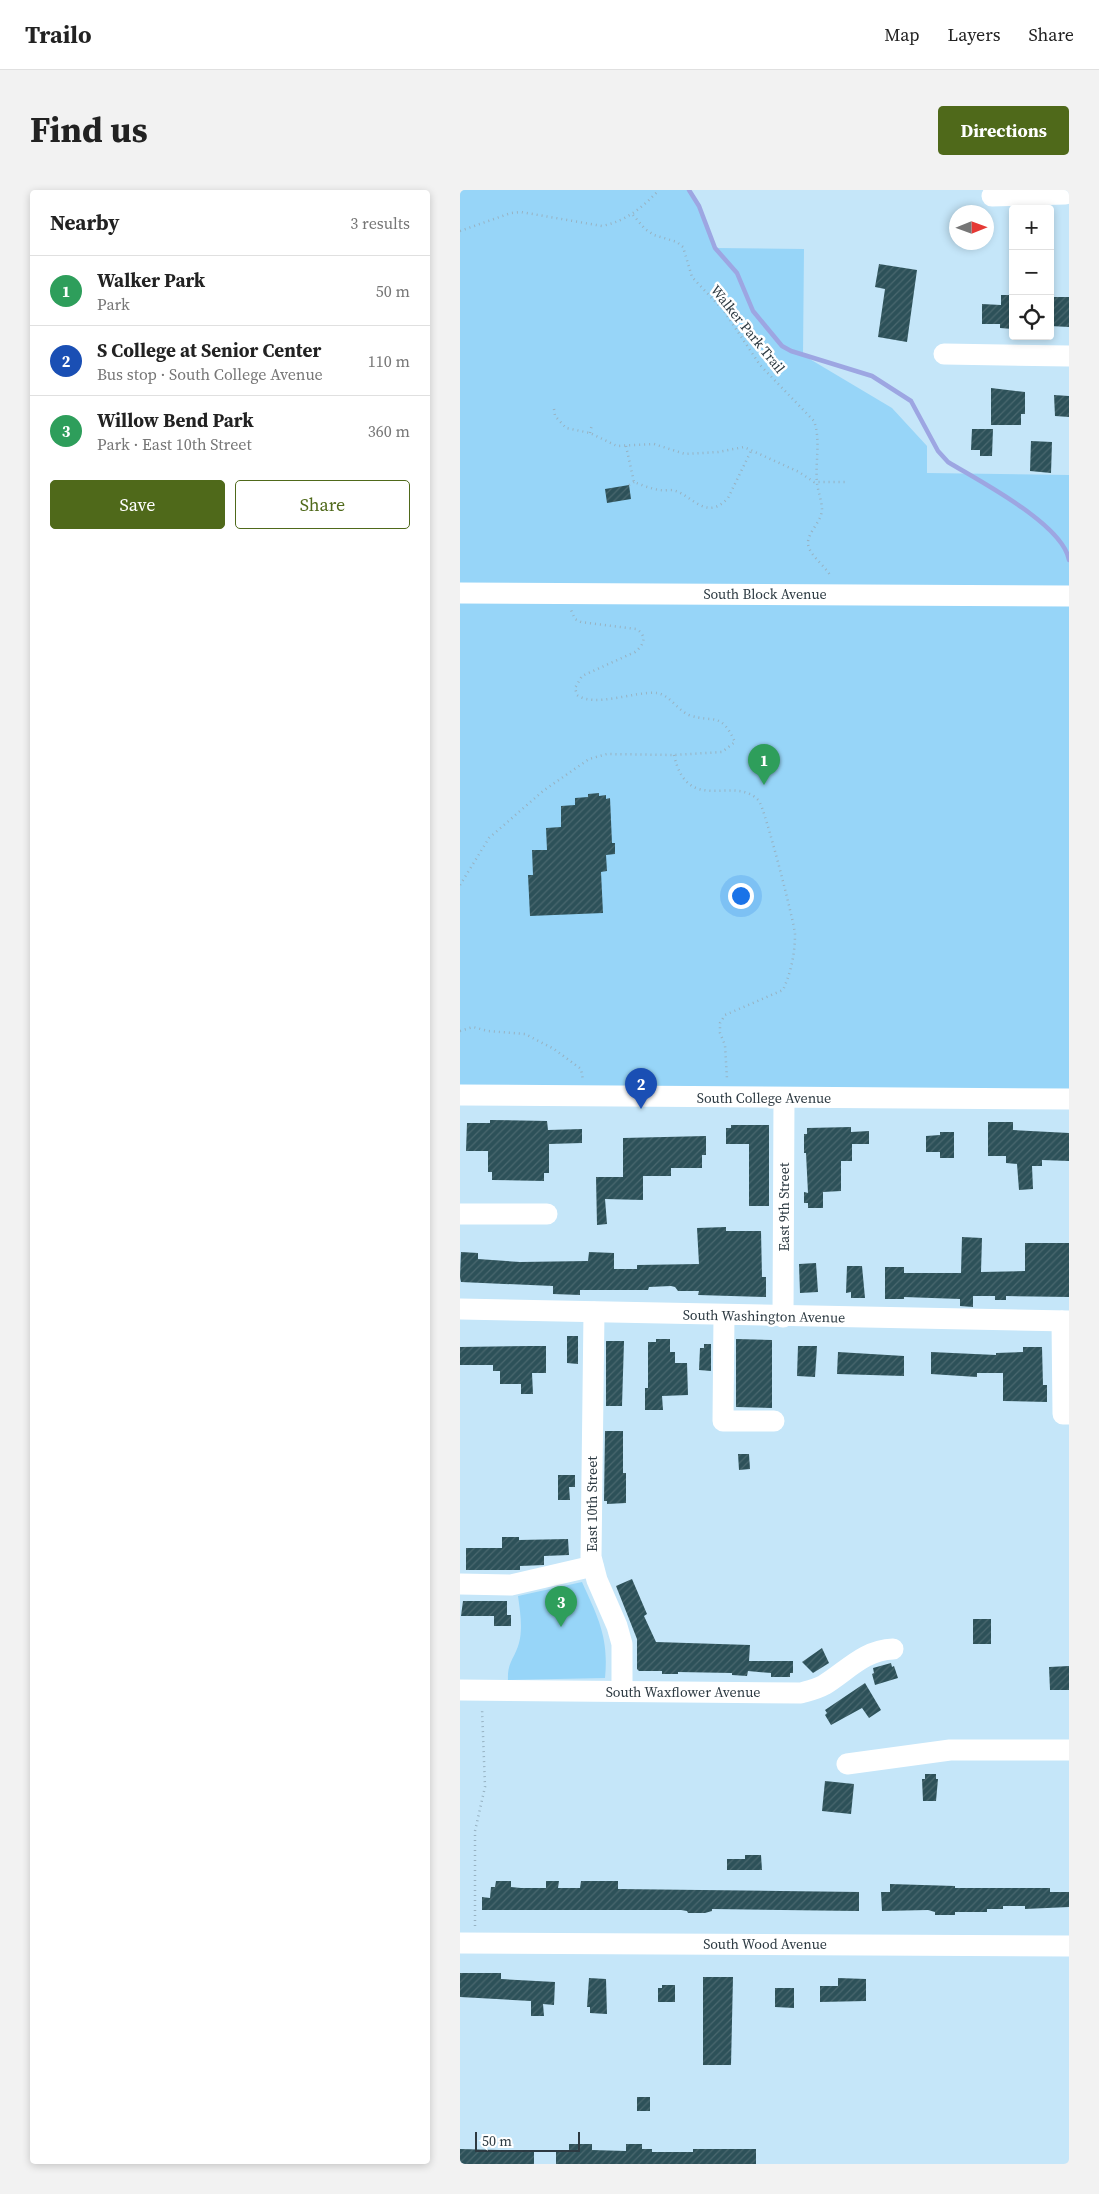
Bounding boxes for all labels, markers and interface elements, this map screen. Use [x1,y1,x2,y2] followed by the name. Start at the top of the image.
[25,18,92,51] text: Trailo
[884,22,919,47] text: Map
[947,22,1000,47] text: Layers
[1028,22,1074,47] text: Share
[30,106,148,154] text: Find us
[938,106,1069,155] button: Directions
[949,205,994,250] north arrow
[1009,205,1054,340] map controls
[1009,205,1054,250] button: +
[50,208,120,237] text: Nearby
[350,212,410,234] text: 3 results
[1009,250,1054,295] button: −
[97,267,205,293] text: Walker Park
[62,280,70,302] text: 1
[376,280,410,302] text: 50 m
[706,281,790,377] street label: Walker Park Trail
[97,293,130,315] text: Park
[1009,295,1054,340] button: locate
[97,337,321,363] text: S College at Senior Center
[62,350,70,372] text: 2
[368,350,410,372] text: 110 m
[97,363,323,385] text: Bus stop · South College Avenue
[97,407,254,433] text: Willow Bend Park
[62,420,70,442] text: 3
[368,420,410,442] text: 360 m
[97,433,252,455] text: Park · East 10th Street
[50,480,225,529] button: Save
[235,480,410,529] button: Share
[703,584,827,604] street label: South Block Avenue
[748,744,780,785] pin: 1
[728,883,754,909] your location
[625,1068,657,1109] pin: 2
[697,1088,831,1108] street label: South College Avenue
[774,1162,794,1251] street label: East 9th Street
[683,1305,845,1327] street label: South Washington Avenue
[582,1456,602,1552] street label: East 10th Street
[545,1586,577,1627] pin: 3
[606,1682,760,1702] street label: South Waxflower Avenue
[703,1934,827,1954] street label: South Wood Avenue
[475,2129,580,2152] scale bar
[482,2131,512,2151] text: 50 m

